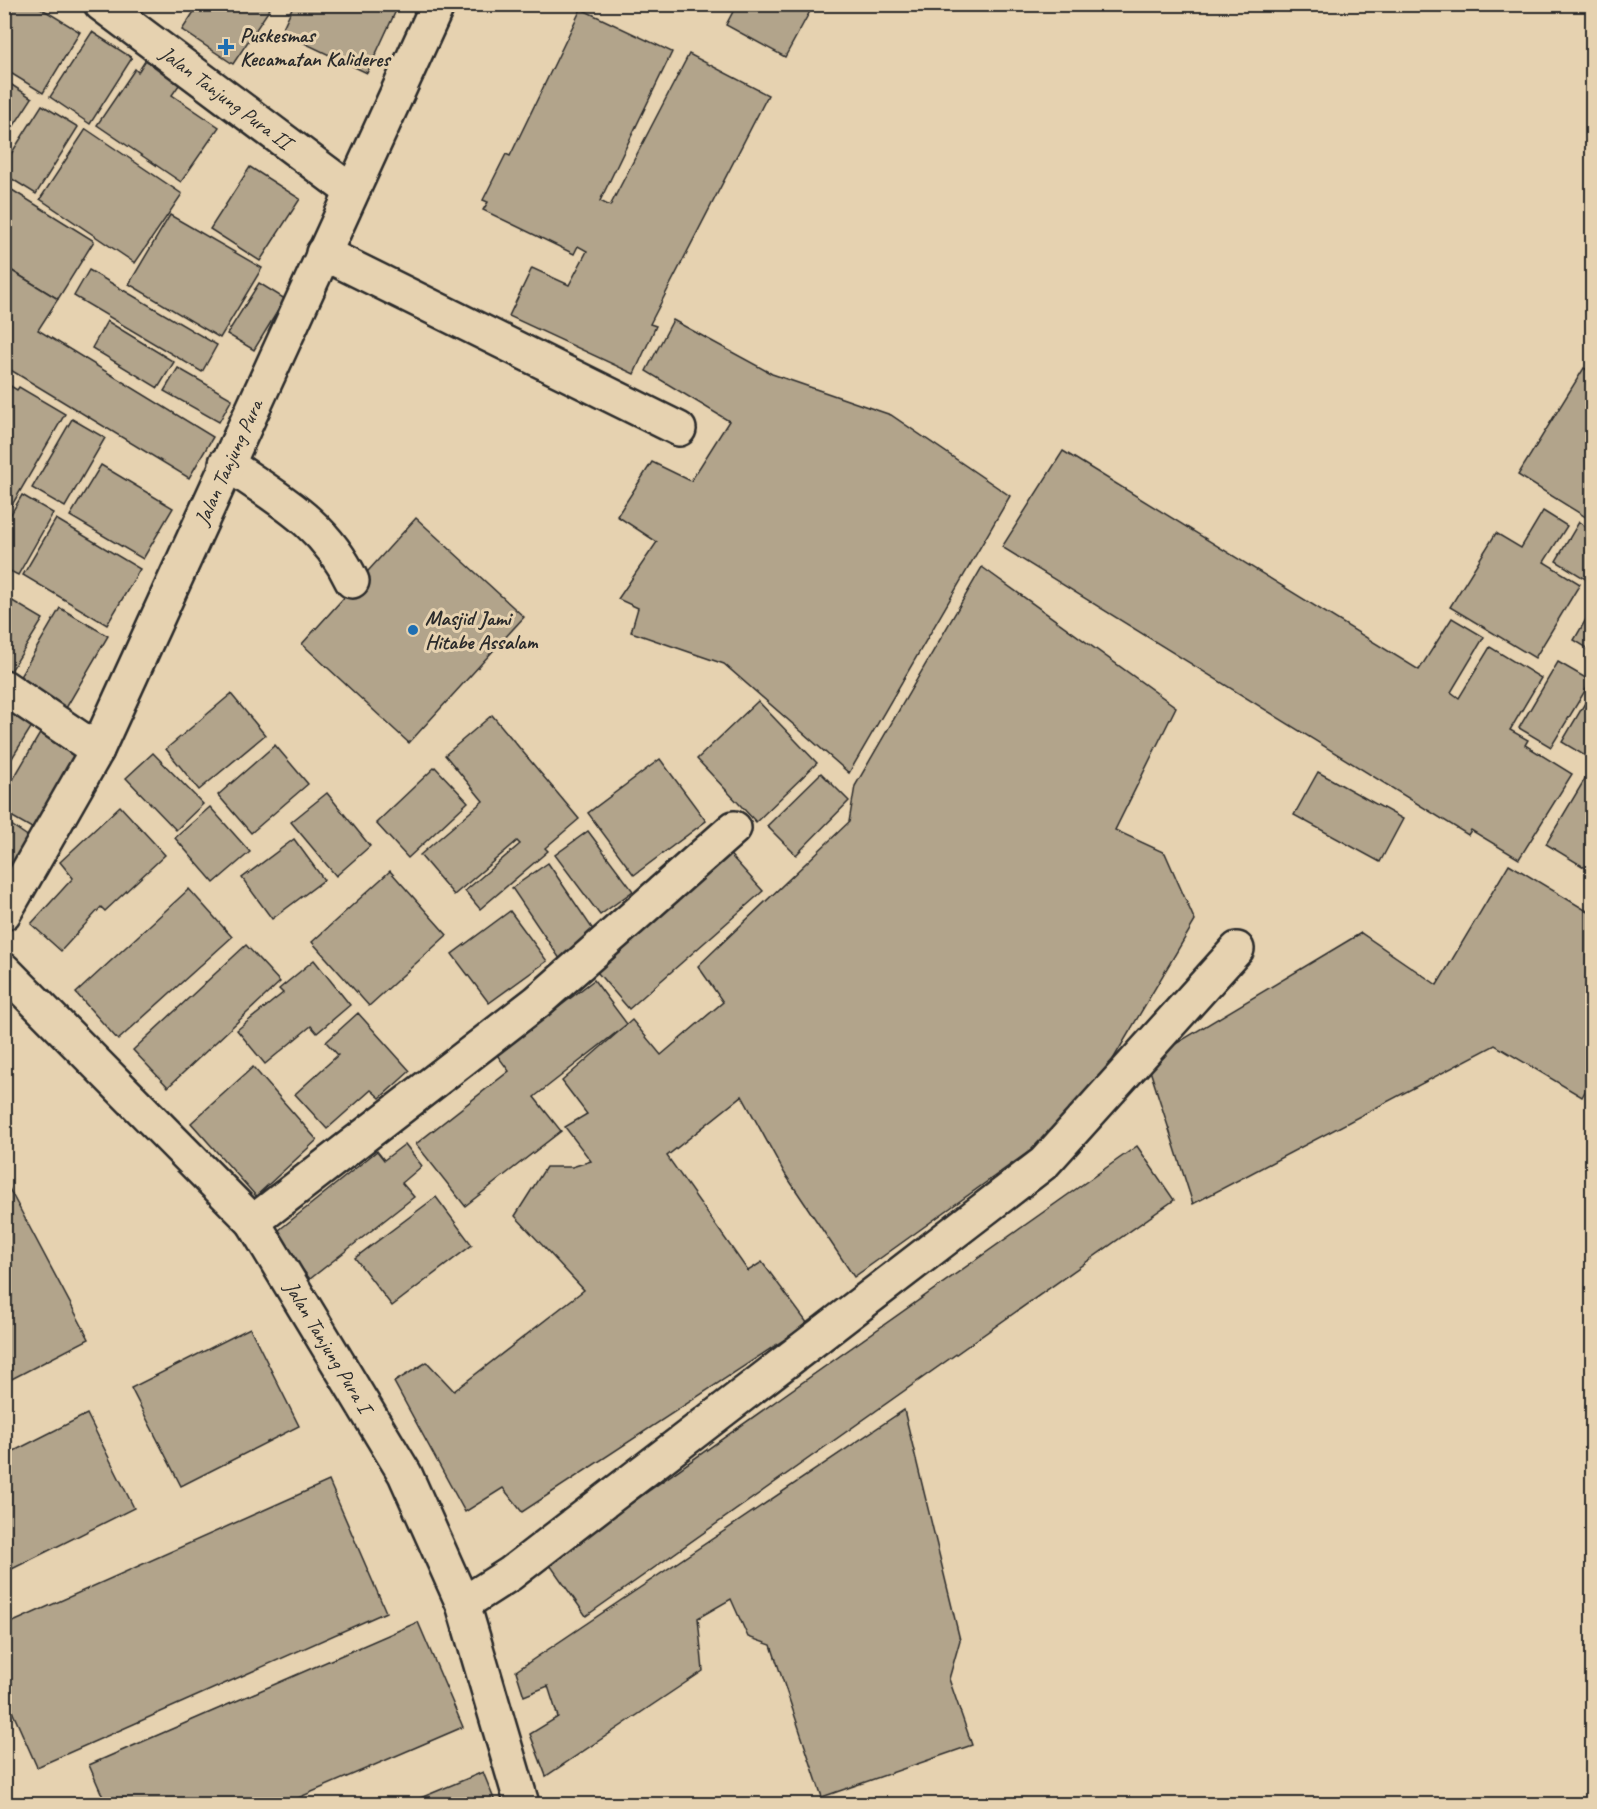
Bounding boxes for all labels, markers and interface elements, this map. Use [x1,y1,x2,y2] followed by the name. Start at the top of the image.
[240,22,392,72] place label: Puskesmas Kecamatan Kalideres
[217,38,235,56] marker: Puskesmas Kecamatan Kalideres
[154,39,300,158] street label: Jalan Tanjung Pura II
[188,393,269,530] street label: Jalan Tanjung Pura
[425,605,539,655] place label: Masjid Jami Hitabe Assalam
[406,623,420,637] marker: Masjid Jami Hitabe Assalam
[278,1276,380,1421] street label: Jalan Tanjung Pura I

